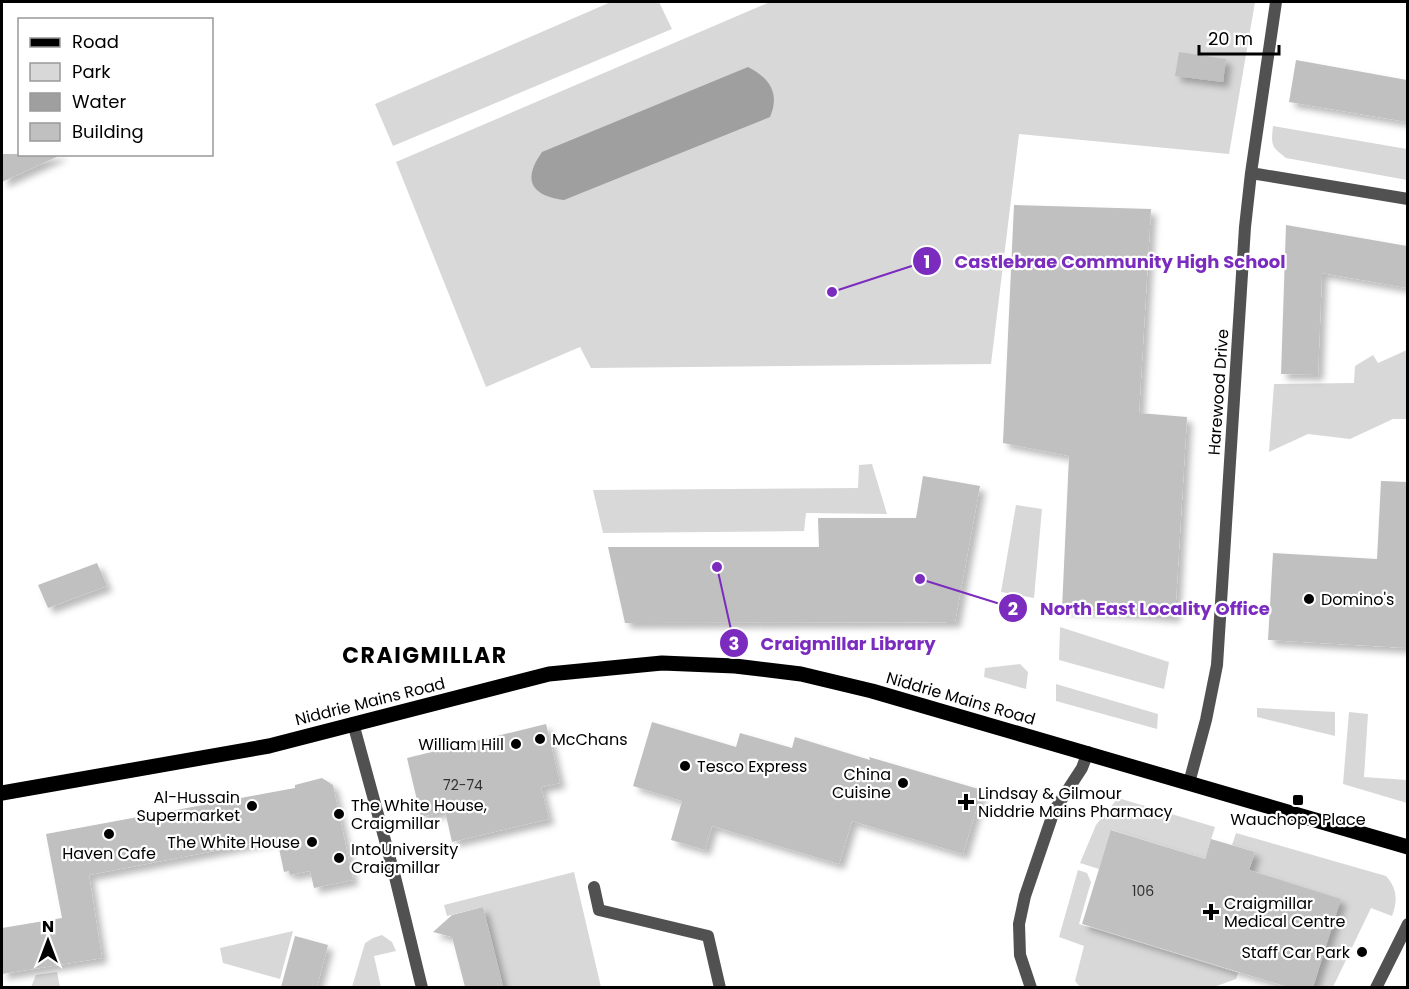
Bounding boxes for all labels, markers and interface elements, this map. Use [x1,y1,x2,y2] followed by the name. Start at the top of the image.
[18,18,213,156] legend
[1199,18,1278,56] scale bar
[1208,26,1253,51] text: 20 m
[72,29,119,54] text: Road
[72,59,111,84] text: Park
[72,89,126,114] text: Water
[72,119,144,144] text: Building
[912,243,1297,279] callout: Castlebrae Community High School
[924,249,930,274] text: 1
[954,249,1286,274] text: Castlebrae Community High School
[1203,328,1234,456] street label: Harewood Drive
[1321,588,1394,611] place label: Domino's
[998,590,1282,626] callout: North East Locality Office
[1302,592,1316,606] marker: Domino's
[1008,596,1018,621] text: 2
[1040,596,1270,621] text: North East Locality Office
[719,625,948,661] callout: Craigmillar Library
[729,631,739,656] text: 3
[760,631,936,656] text: Craigmillar Library
[342,640,508,671] district label: CRAIGMILLAR
[884,666,1038,731] street label: Niddrie Mains Road
[293,672,448,731] street label: Niddrie Mains Road
[552,728,628,751] place label: McChans
[533,732,547,746] marker: McChans
[418,733,504,756] place label: William Hill
[509,737,523,751] marker: William Hill
[697,755,807,778] place label: Tesco Express
[678,759,692,773] marker: Tesco Express
[832,763,891,804] place label: China Cuisine
[443,775,483,795] house number: 72-74
[896,776,910,790] marker: China Cuisine
[978,782,1173,823] place label: Lindsay & Gilmour Niddrie Mains Pharmacy
[136,786,240,827] place label: Al-Hussain Supermarket
[1291,793,1305,807] marker: Wauchope Place
[351,794,487,835] place label: The White House, Craigmillar
[959,795,973,809] marker: Lindsay & Gilmour Niddrie Mains Pharmacy
[245,799,259,813] marker: Al-Hussain Supermarket
[332,807,346,821] marker: The White House, Craigmillar
[1230,808,1366,831] place label: Wauchope Place
[102,827,116,841] marker: Haven Cafe
[167,831,300,854] place label: The White House
[305,835,319,849] marker: The White House
[351,838,458,879] place label: IntoUniversity Craigmillar
[62,842,156,865] place label: Haven Cafe
[332,851,346,865] marker: IntoUniversity Craigmillar
[1132,881,1154,901] house number: 106
[1224,892,1345,933] place label: Craigmillar Medical Centre
[1202,903,1220,921] marker: Craigmillar Medical Centre
[18,911,78,971] north arrow
[42,915,54,938] text: N
[1241,941,1351,964] place label: Staff Car Park
[1355,945,1369,959] marker: Staff Car Park

